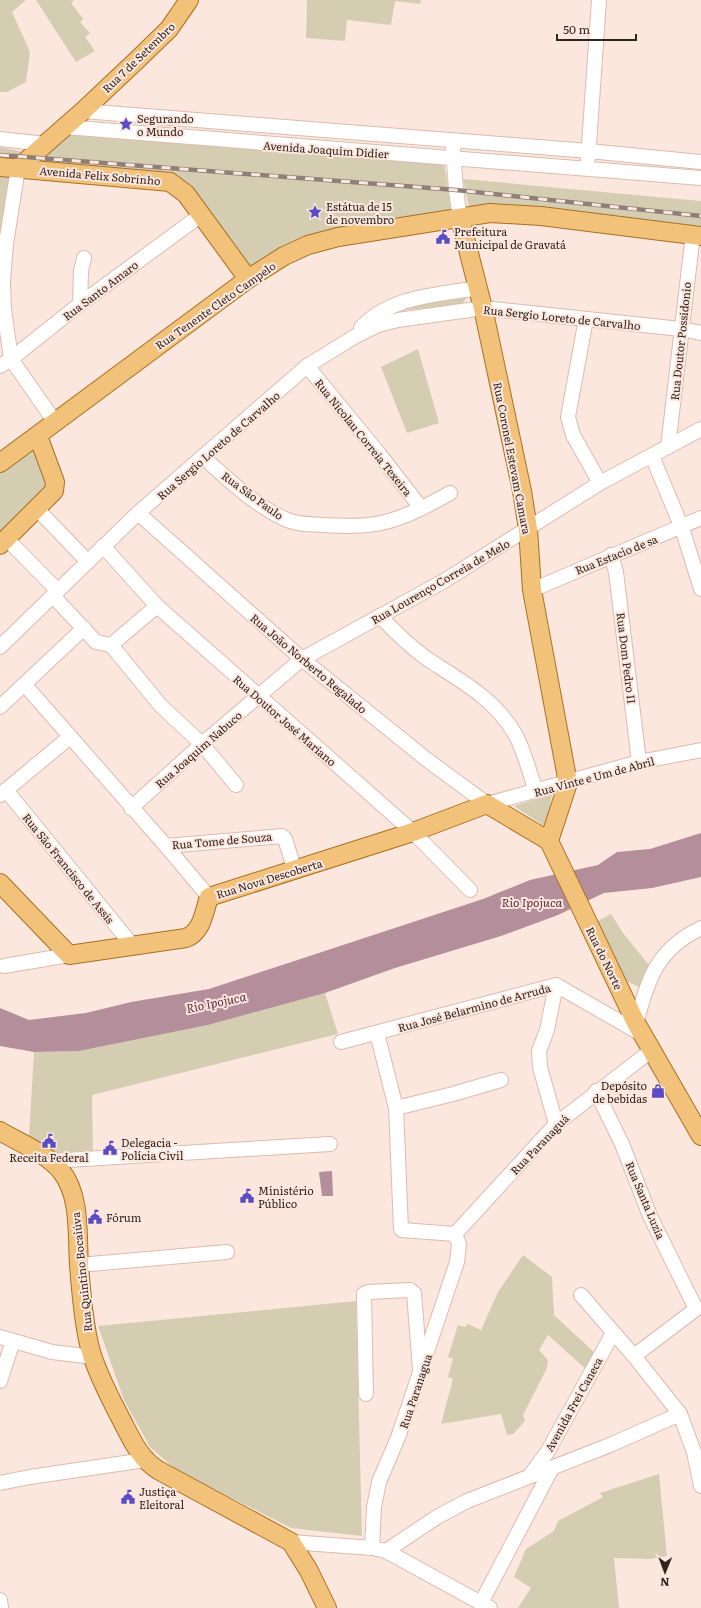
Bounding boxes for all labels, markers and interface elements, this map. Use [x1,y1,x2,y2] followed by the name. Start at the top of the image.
[557,16,636,42] scale bar
[98,18,178,96] street label: Rua 7 de Setembro
[563,20,590,38] text: 50 m
[137,110,194,139] place label: Segurando o Mundo
[118,116,134,132] place icon: Segurando o Mundo
[263,137,390,161] street label: Avenida Joaquim Didier
[39,162,161,188] street label: Avenida Felix Sobrinho
[326,198,394,227] place label: Estátua de 15 de novembro
[307,204,323,220] place icon: Estátua de 15 de novembro
[454,223,566,252] place label: Prefeitura Municipal de Gravatá
[435,229,451,245] public building icon: Prefeitura Municipal de Gravatá
[59,256,141,324] street label: Rua Santo Amaro
[152,257,278,353] street label: Rua Tenente Cleto Campelo
[666,281,694,401] street label: Rua Doutor Possidonio
[483,301,641,333] street label: Rua Sergio Loreto de Carvalho
[312,375,416,499] street label: Rua Nicolau Correia Texeira
[490,381,536,535] street label: Rua Coronel Estevam Camara
[153,387,283,503] street label: Rua Sergio Loreto de Carvalho
[219,467,287,523] street label: Rua São Paulo
[572,530,660,578] street label: Rua Estacio de sa
[368,535,512,627] street label: Rua Lourenço Correia de Melo
[247,609,371,717] street label: Rua João Norberto Regalado
[613,611,641,705] street label: Rua Dom Pedro II
[230,671,340,769] street label: Rua Doutor José Mariano
[151,707,245,791] street label: Rua Joaquim Nabuco
[532,752,656,800] street label: Rua Vinte e Um de Abril
[19,809,119,927] street label: Rua São Francisco de Assis
[171,828,273,852] street label: Rua Tome de Souza
[214,854,324,902] street label: Rua Nova Descoberta
[502,893,563,911] water label: Rio Ipojuca
[583,924,627,992] street label: Rua do Norte
[396,979,552,1035] street label: Rua José Belarmino de Arruda
[184,987,248,1017] water label: Rio Ipojuca
[593,1077,647,1106] place label: Depósito de bebidas
[650,1083,666,1099] shop icon: Depósito de bebidas
[506,1110,572,1178] street label: Rua Paranaguá
[41,1133,57,1149] public building icon: Receita Federal
[121,1134,184,1163] place label: Delegacia - Polícia Civil
[102,1140,118,1156] public building icon: Delegacia - Polícia Civil
[9,1149,89,1165] place label: Receita Federal
[622,1159,670,1241] street label: Rua Santa Luzia
[258,1182,314,1211] place label: Ministério Público
[239,1188,255,1204] public building icon: Ministério Público
[87,1209,103,1225] public building icon: Fórum
[106,1209,142,1225] place label: Fórum
[67,1211,95,1333] street label: Rua Quintino Bocaiúva
[395,1351,435,1431] street label: Rua Paranagua
[540,1354,606,1454] street label: Avenida Frei Caneca
[139,1483,184,1512] place label: Justiça Eleitoral
[120,1489,136,1505] public building icon: Justiça Eleitoral
[645,1552,685,1592] north arrow
[660,1575,670,1591] text: N

